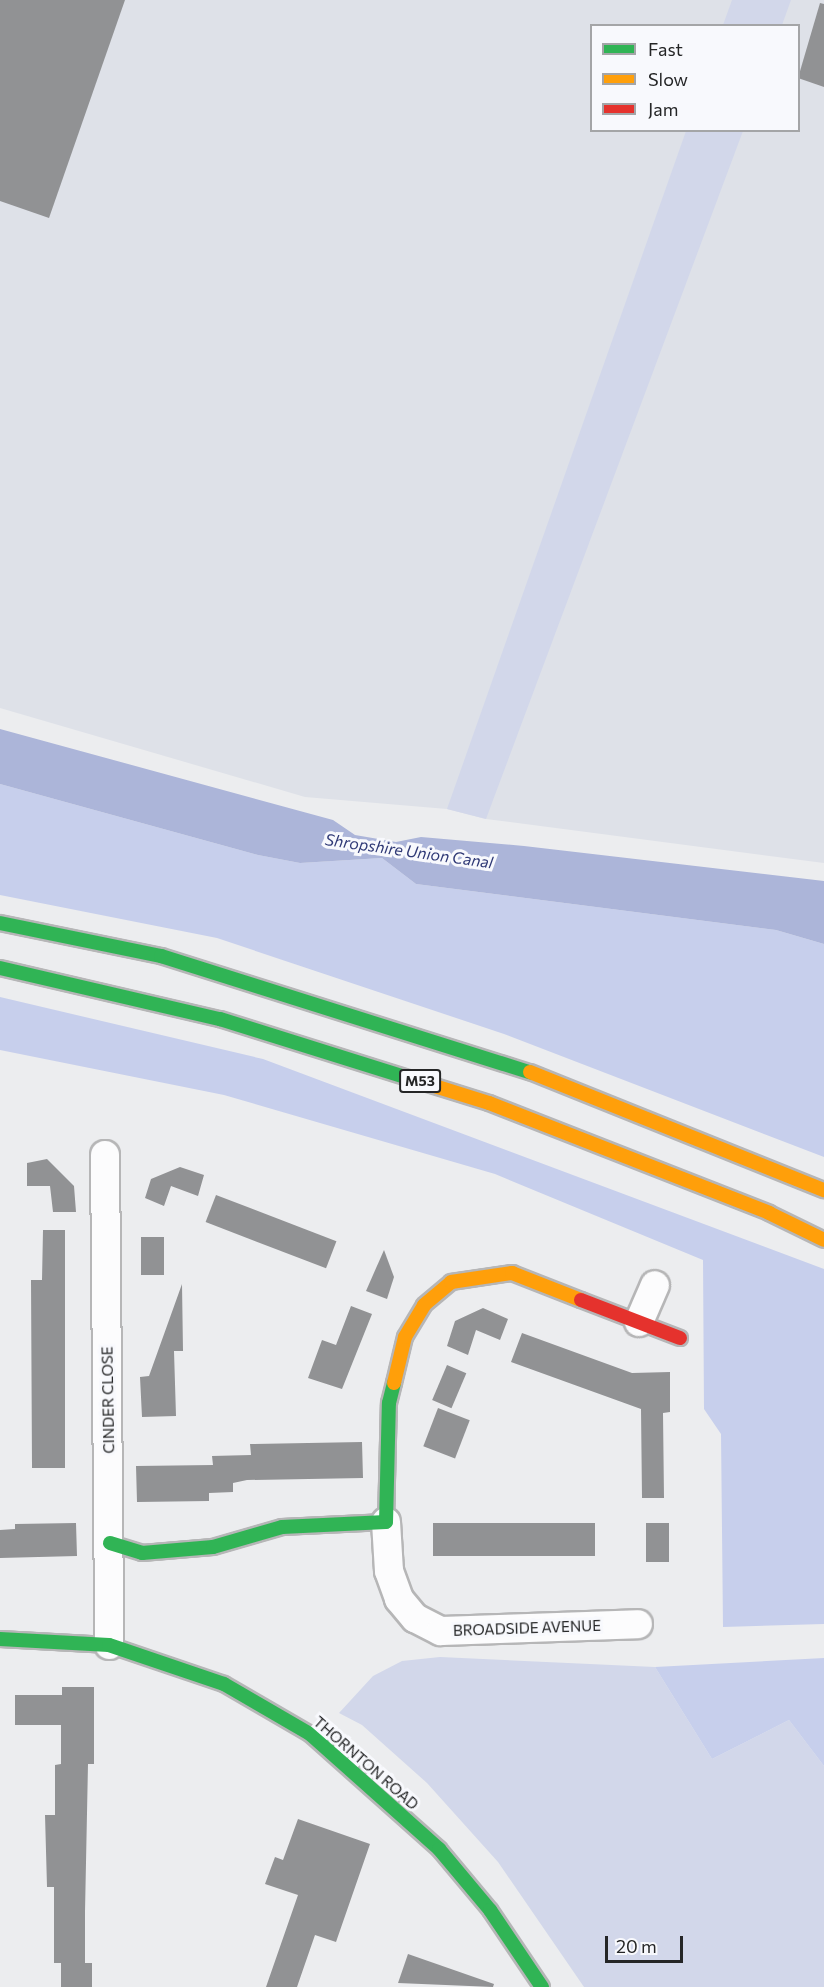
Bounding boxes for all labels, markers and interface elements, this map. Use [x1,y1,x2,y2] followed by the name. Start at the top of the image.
[590,24,800,132] legend
[648,38,683,60] text: Fast
[648,68,688,90] text: Slow
[648,98,678,120] text: Jam
[324,830,494,872] water label: Shropshire Union Canal
[399,1070,441,1092] road number: M53
[98,1346,118,1454] street label: CINDER CLOSE
[453,1616,601,1640] street label: BROADSIDE AVENUE
[310,1713,422,1813] street label: THORNTON ROAD
[608,1924,686,1962] scale bar
[616,1935,657,1957] text: 20 m

